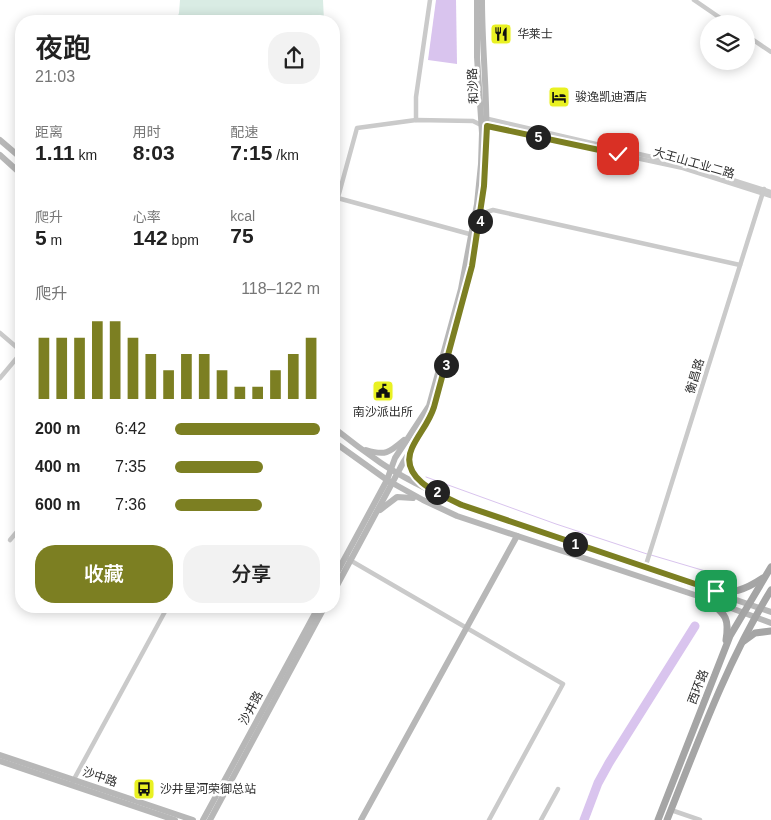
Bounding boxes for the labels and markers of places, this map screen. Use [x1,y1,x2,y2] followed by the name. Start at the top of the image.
[489,22,513,46] restaurant icon: 华莱士
[517,27,553,41] place label: 华莱士
[547,85,571,109] hotel icon: 骏逸凯迪酒店
[575,90,647,104] place label: 骏逸凯迪酒店
[526,124,550,150] pin: 5
[597,133,639,175] pin
[468,208,492,234] pin: 4
[434,352,458,378] pin: 3
[371,379,395,403] public building icon: 南沙派出所
[353,405,413,419] place label: 南沙派出所
[424,480,450,504] pin: 2
[562,532,588,556] pin: 1
[695,570,737,612] pin
[132,777,156,801] bus stop icon: 沙井星河荣御总站
[160,782,256,796] place label: 沙井星河荣御总站

